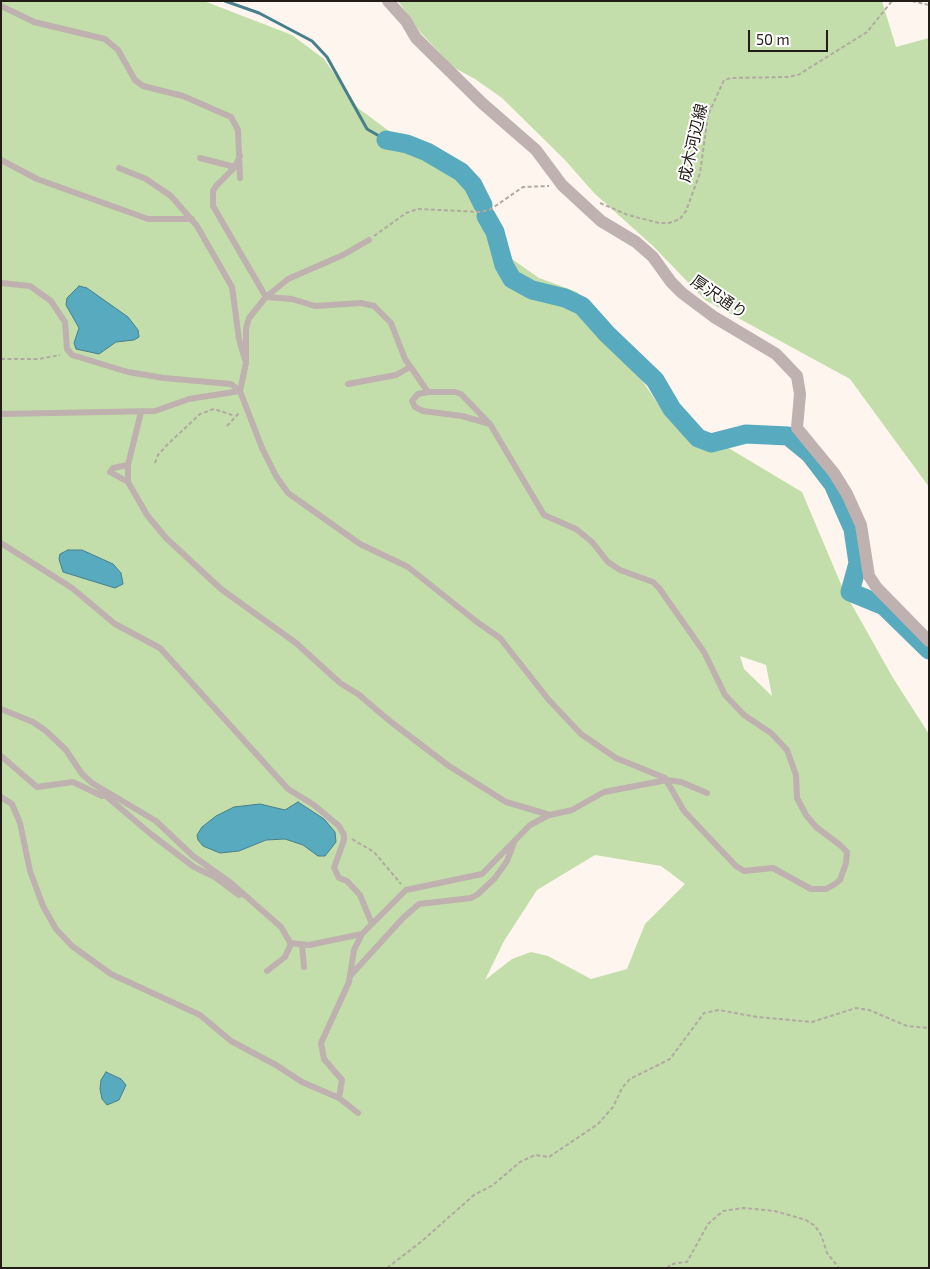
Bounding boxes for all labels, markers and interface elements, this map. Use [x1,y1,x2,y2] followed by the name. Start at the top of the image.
[750,20,830,52] scale bar
[756,30,790,48] text: 50 m
[675,102,711,184] street label: 成木河辺線
[687,271,751,323] street label: 厚沢通り

